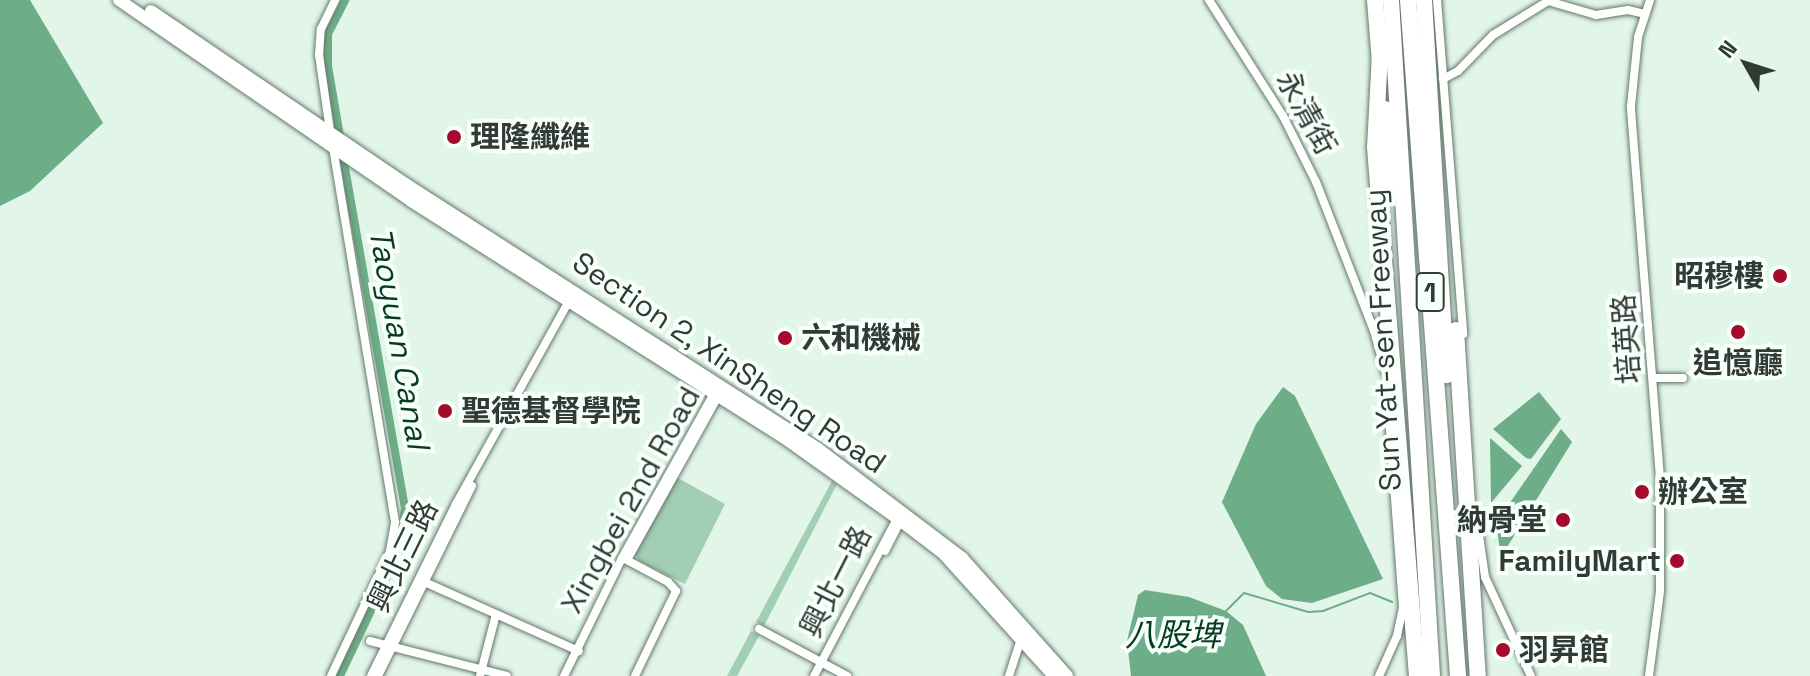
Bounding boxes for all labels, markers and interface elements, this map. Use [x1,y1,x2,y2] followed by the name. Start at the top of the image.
[1706,24,1786,104] north arrow
[1712,34,1743,63] text: N
[1268,65,1344,161] street label: 永清街
[470,119,590,155] place label: 理隆纖維
[445,128,463,146] marker: 理隆纖維
[1357,188,1409,492] street label: Sun Yat-sen Freeway
[361,224,437,452] water label: Taoyuan Canal
[565,244,893,482] street label: Section 2, XinSheng Road
[1674,258,1764,294] place label: 昭穆樓
[1771,267,1789,285] marker: 昭穆樓
[1414,268,1446,316] road number: 1
[1606,293,1648,385] street label: 培英路
[801,320,921,356] place label: 六和機械
[1729,323,1747,341] marker: 追憶廳
[776,329,794,347] marker: 六和機械
[1693,345,1783,381] place label: 追憶廳
[554,380,708,620] street label: Xingbei 2nd Road
[461,393,641,429] place label: 聖德基督學院
[436,402,454,420] marker: 聖德基督學院
[1658,474,1748,510] place label: 辦公室
[1633,483,1651,501] marker: 辦公室
[361,494,445,618] street label: 興北三路
[1457,502,1547,538] place label: 納骨堂
[1554,511,1572,529] marker: 納骨堂
[793,520,879,644] street label: 興北一路
[1498,543,1661,579] place label: FamilyMart
[1668,552,1686,570] marker: FamilyMart
[1125,616,1221,654] water label: 八股埤
[1519,632,1609,668] place label: 羽昇館
[1494,641,1512,659] marker: 羽昇館

